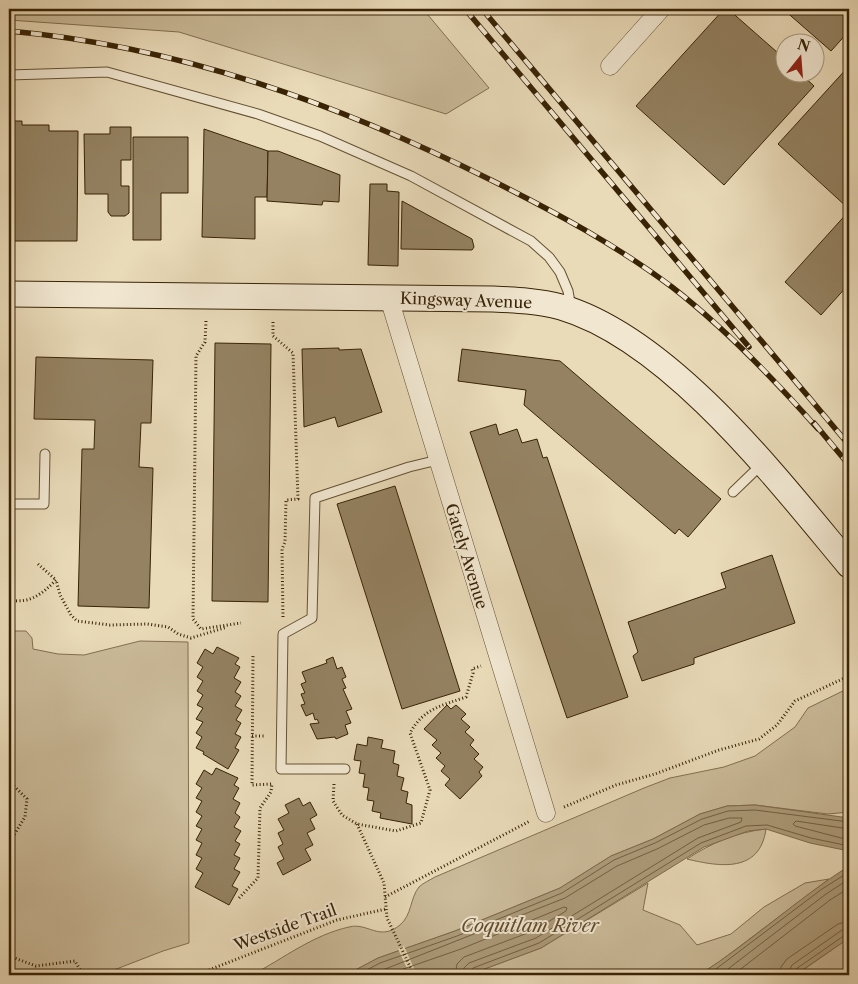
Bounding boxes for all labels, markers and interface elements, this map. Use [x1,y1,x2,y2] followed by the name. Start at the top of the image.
[776,32,826,82] north arrow
[795,35,812,56] text: N
[400,288,533,312] street label: Kingsway Avenue
[441,501,493,611] street label: Gately Avenue
[230,899,339,955] street label: Westside Trail
[461,915,600,937] water label: Coquitlam River

